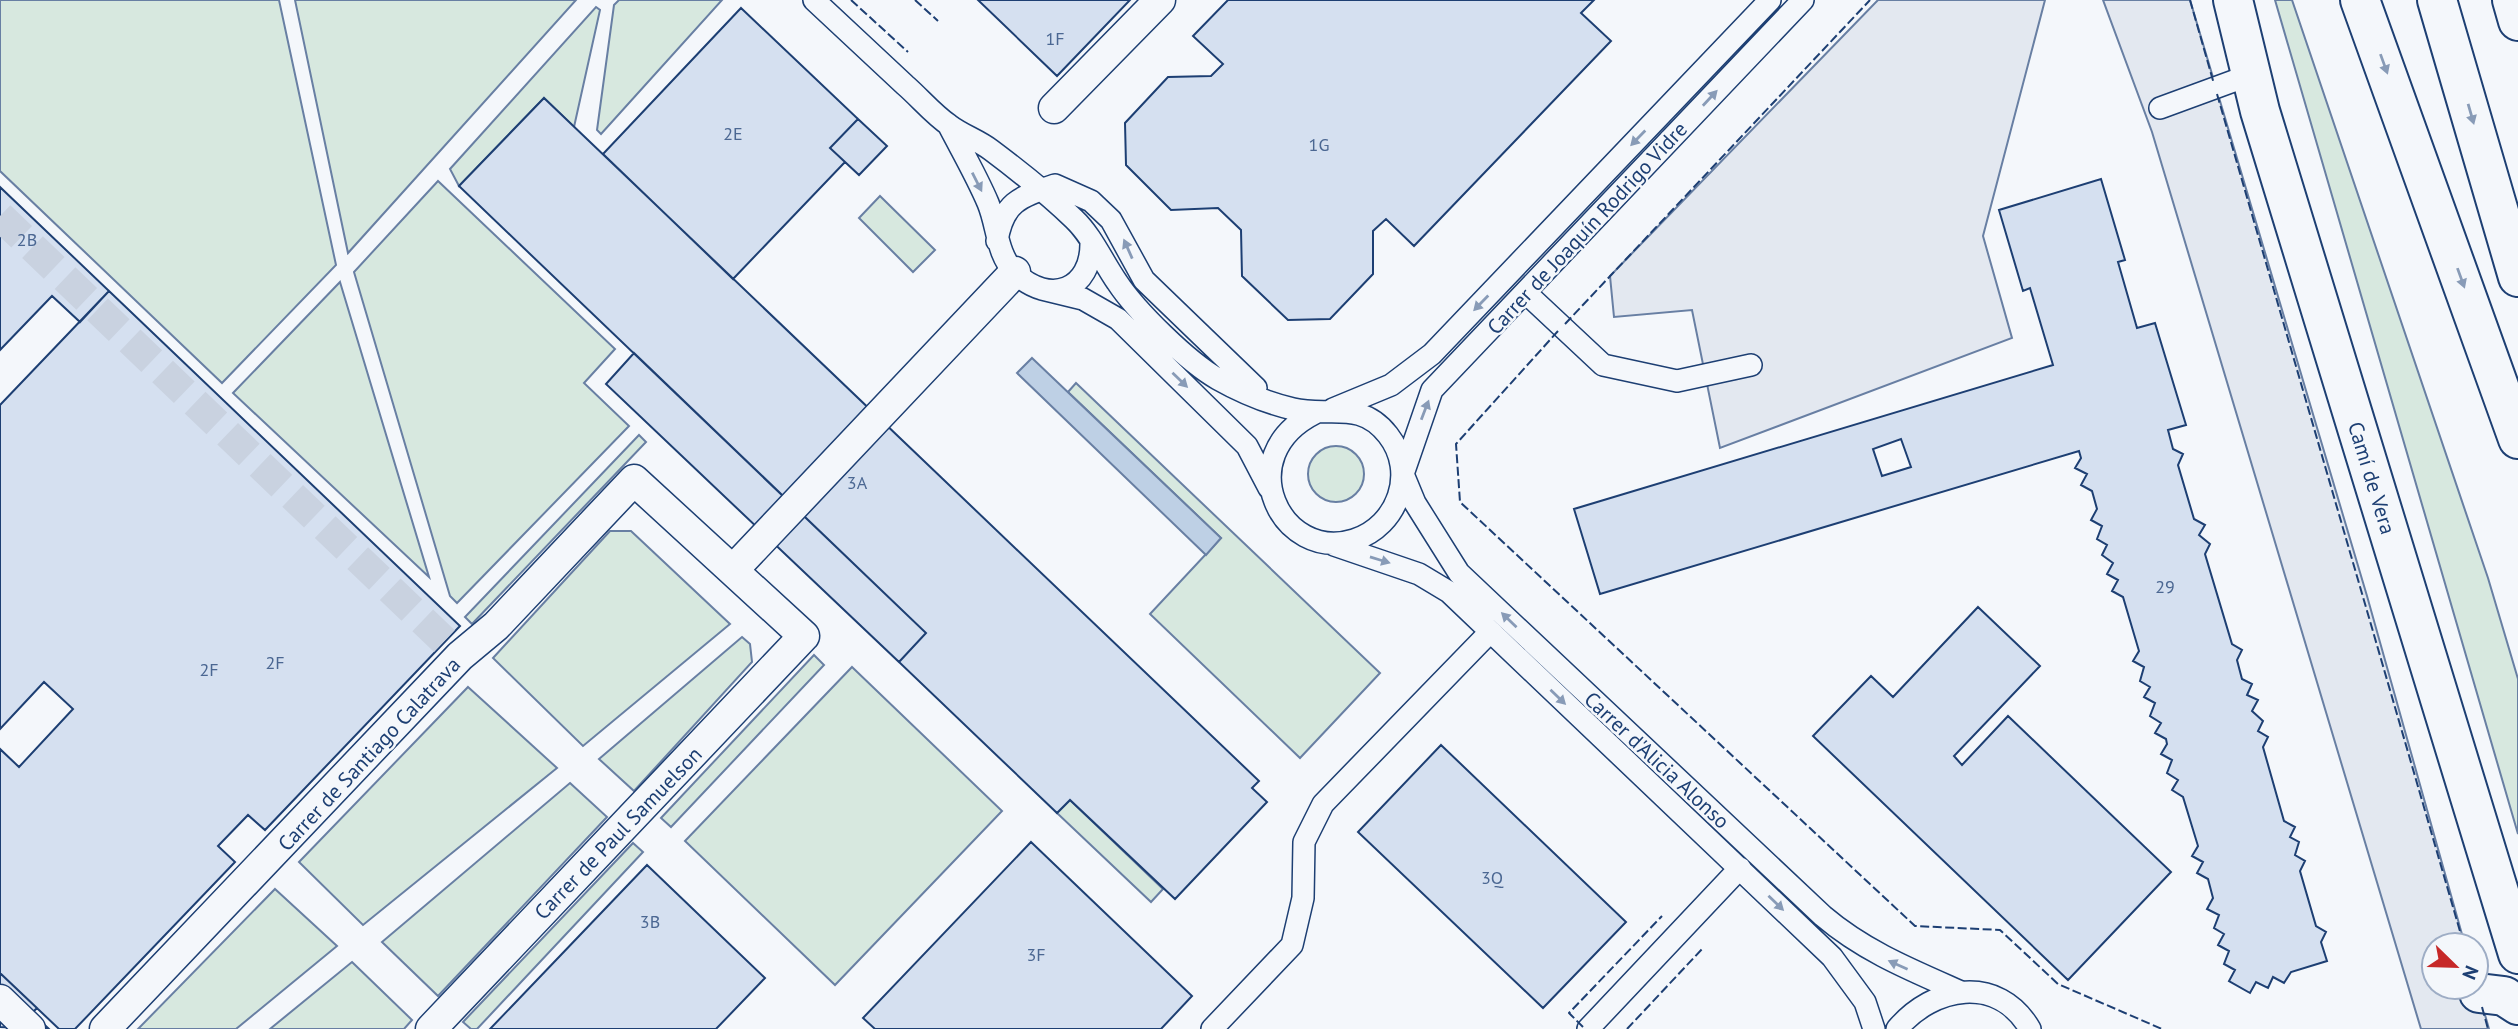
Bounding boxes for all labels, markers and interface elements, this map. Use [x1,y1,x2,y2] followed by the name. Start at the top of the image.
[1045,27,1065,50] house number: 1F
[2378,54,2389,75] one-way arrow
[1701,90,1718,107] one-way arrow
[2467,104,2477,125] one-way arrow
[1481,116,1693,340] street label: Carrer de Joaquín Rodrigo Vidre
[723,122,743,145] house number: 2E
[1631,129,1647,146] one-way arrow
[1309,133,1329,156] house number: 1G
[972,172,983,192] one-way arrow
[17,228,37,251] house number: 2B
[1122,239,1133,260] one-way arrow
[2456,268,2467,289] one-way arrow
[1474,294,1490,311] one-way arrow
[1171,371,1188,388] one-way arrow
[1419,399,1430,420] one-way arrow
[2342,418,2402,538] street label: Camí de Vera
[847,471,868,494] house number: 3A
[1370,555,1391,565] one-way arrow
[2155,575,2175,598] house number: 29
[1501,613,1518,629] one-way arrow
[265,651,285,674] house number: 2F
[272,651,466,857] street label: Carrer de Santiago Calatrava
[199,658,219,681] house number: 2F
[1579,686,1735,834] street label: Carrer d'Alicia Alonso
[1549,688,1566,704] one-way arrow
[528,741,708,925] street label: Carrer de Paul Samuelson
[1481,866,1504,889] house number: 3Q
[1768,895,1785,912] one-way arrow
[640,910,660,933] house number: 3B
[2420,931,2490,1001] north arrow
[1026,943,1046,966] house number: 3F
[1888,959,1908,971] one-way arrow
[2457,962,2484,983] text: N

